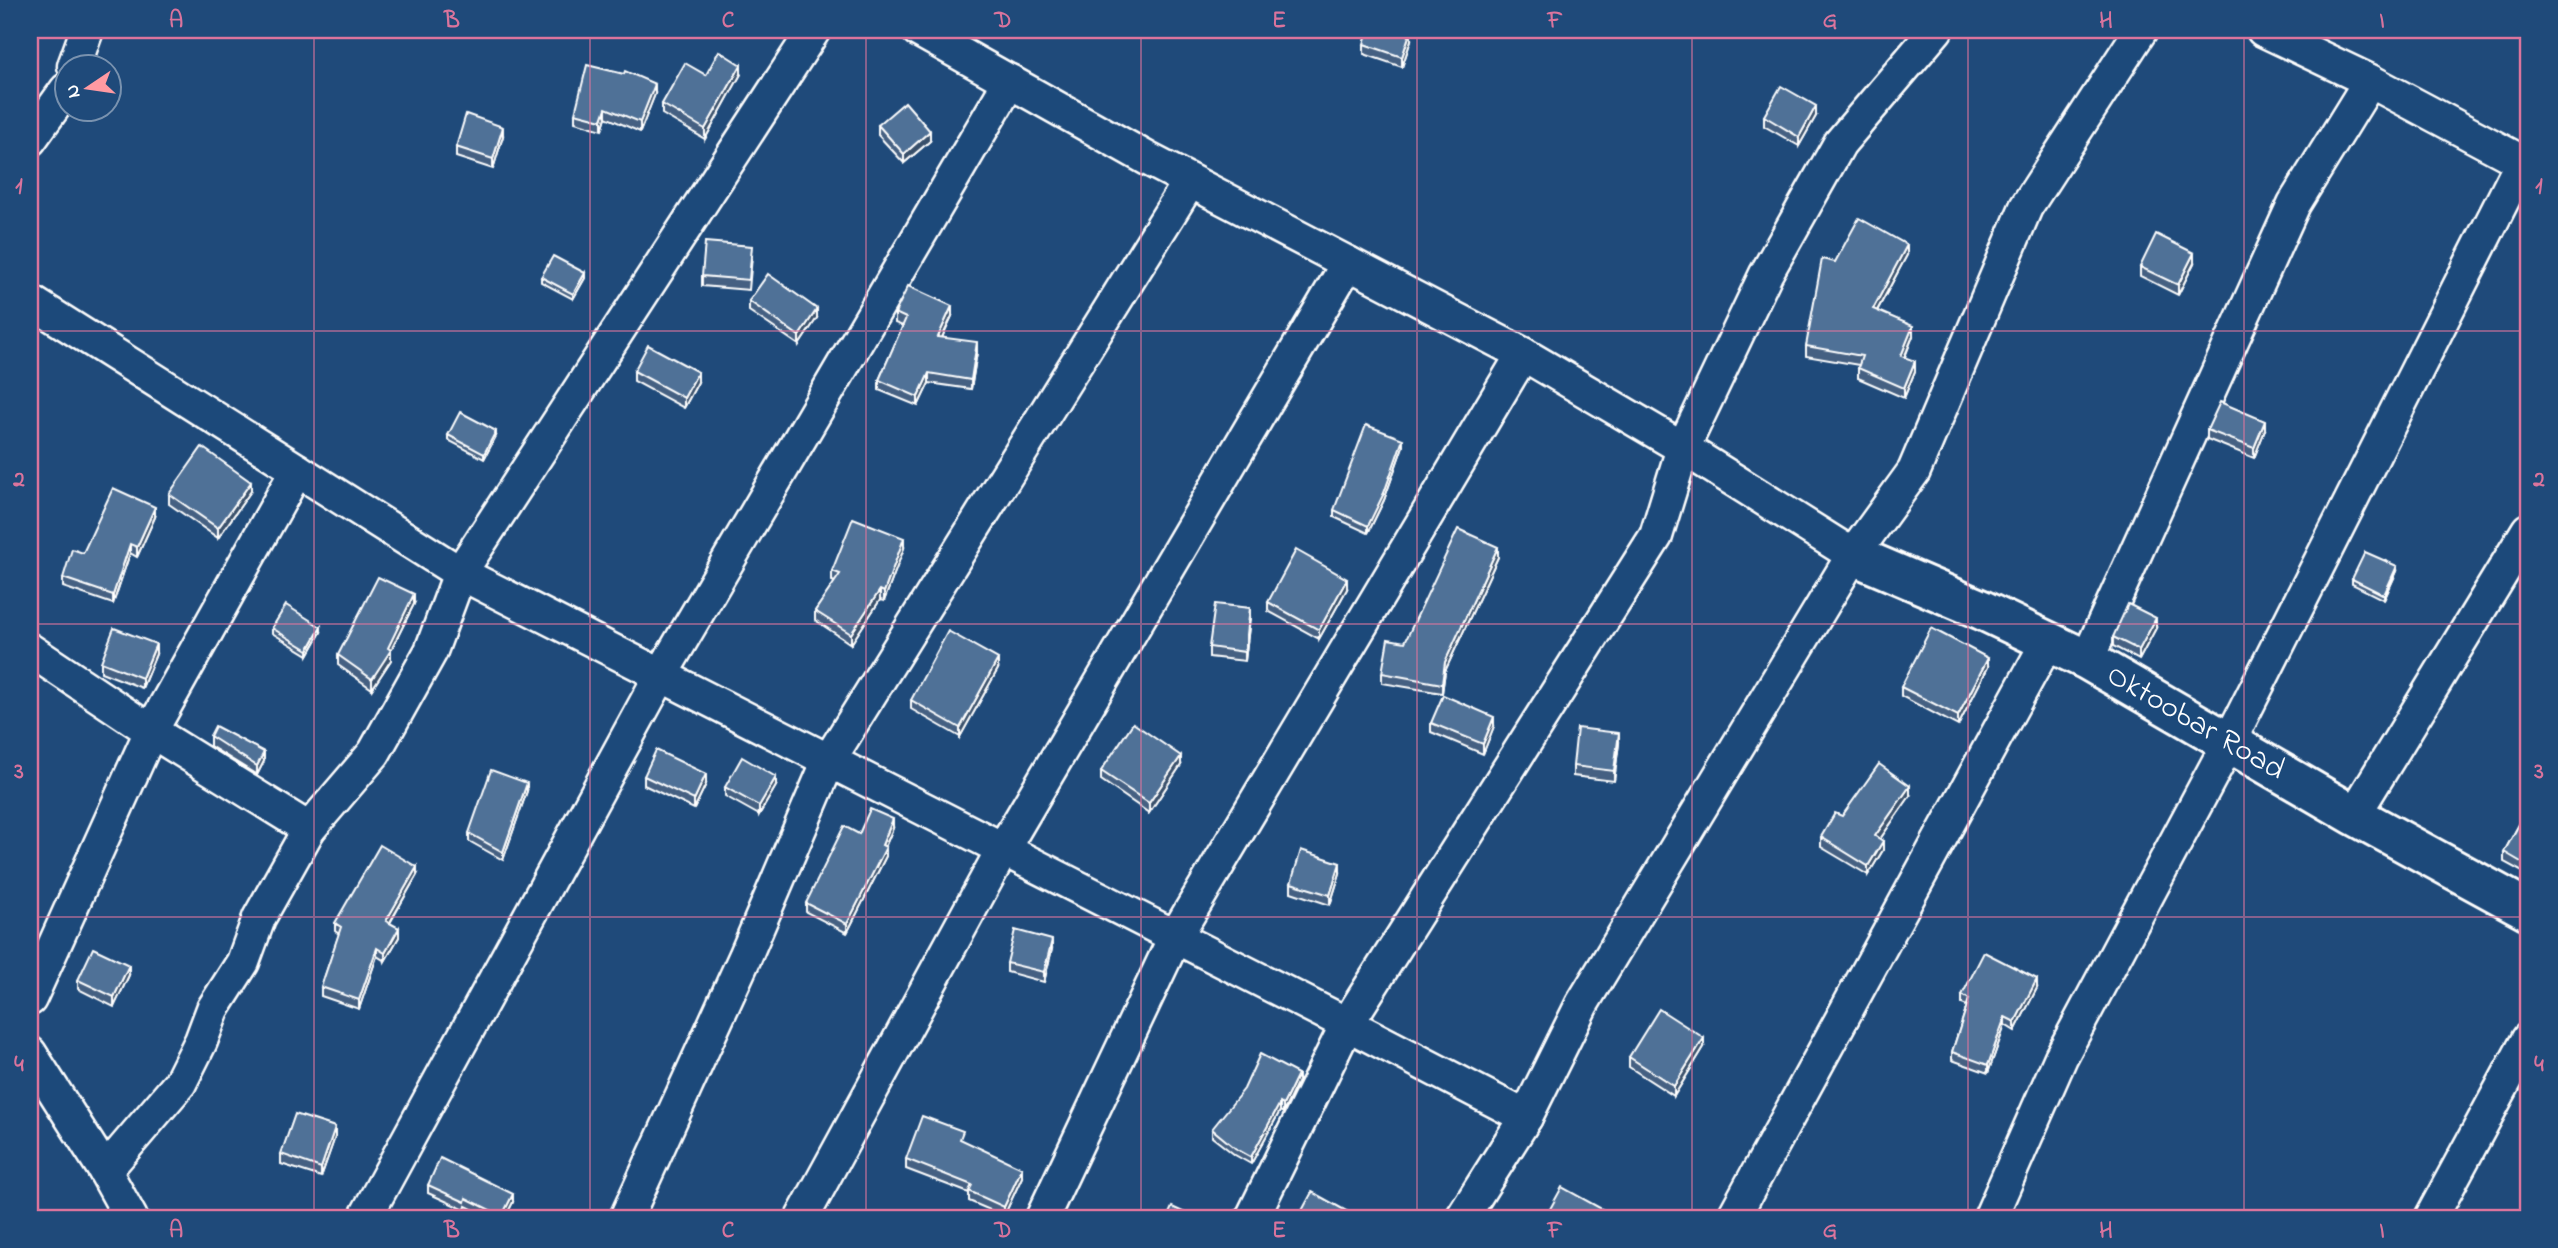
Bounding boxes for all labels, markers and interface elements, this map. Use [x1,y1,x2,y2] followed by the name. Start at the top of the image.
[169,5,183,38] text: A
[443,5,460,38] text: B
[722,5,735,38] text: C
[994,5,1011,38] text: D
[1272,5,1286,38] text: E
[1547,5,1563,38] text: F
[1823,5,1837,38] text: G
[2099,5,2113,38] text: H
[2379,5,2385,38] text: I
[52,52,122,122] north arrow
[59,82,88,101] text: N
[15,171,23,204] text: 1
[2535,171,2543,204] text: 1
[12,464,25,497] text: 2
[2532,464,2545,497] text: 2
[2097,652,2294,794] street label: Oktoobar Road
[13,756,24,789] text: 3
[2533,756,2544,789] text: 3
[14,1049,24,1082] text: 4
[2534,1049,2544,1082] text: 4
[169,1215,183,1248] text: A
[443,1215,460,1248] text: B
[722,1215,735,1248] text: C
[994,1215,1011,1248] text: D
[1272,1215,1286,1248] text: E
[1547,1215,1563,1248] text: F
[1823,1215,1837,1248] text: G
[2099,1215,2113,1248] text: H
[2379,1215,2385,1248] text: I

